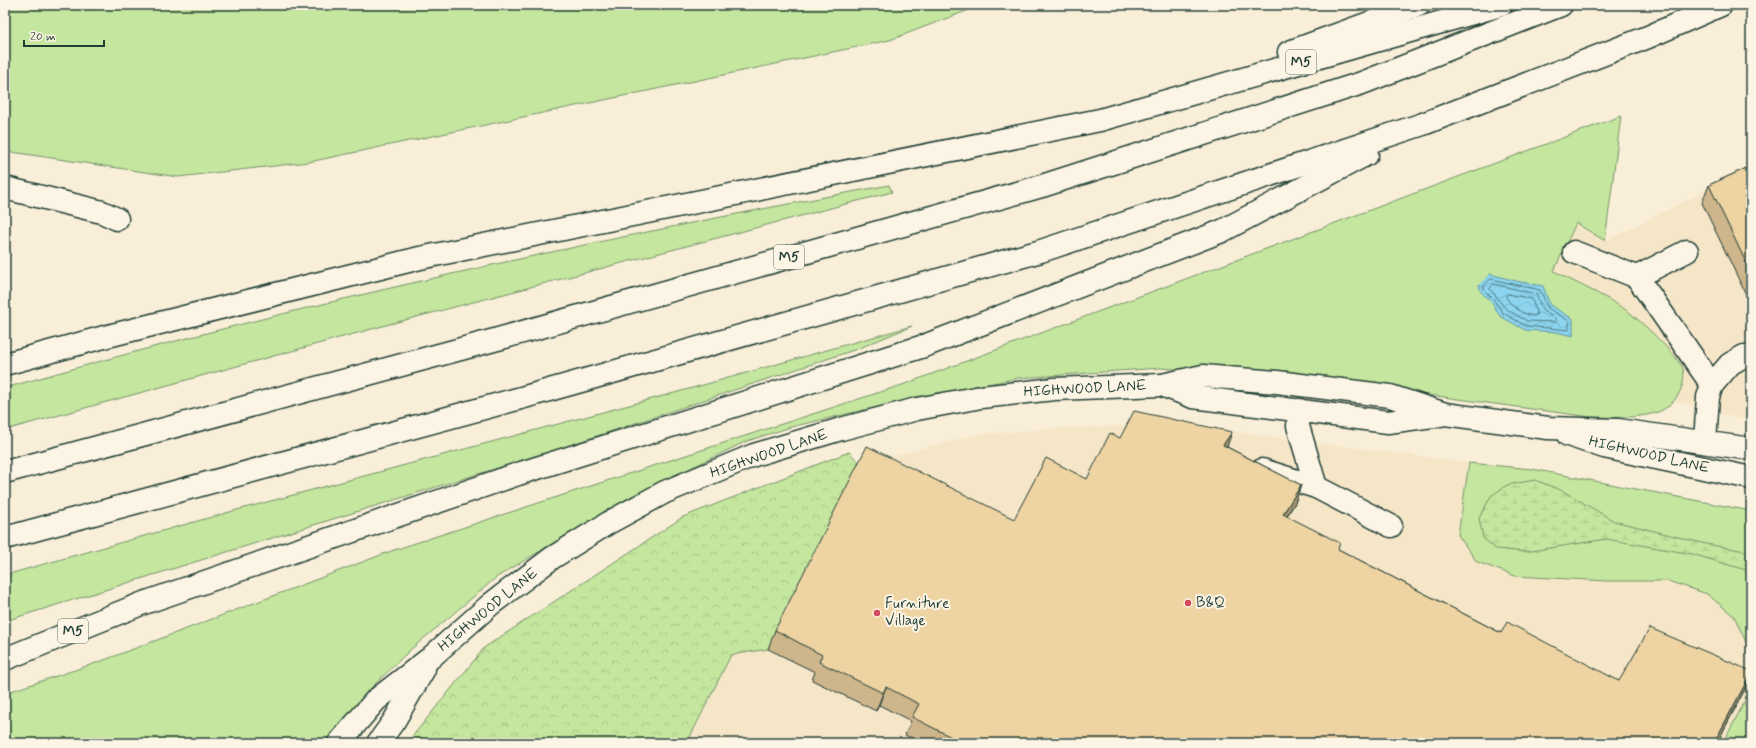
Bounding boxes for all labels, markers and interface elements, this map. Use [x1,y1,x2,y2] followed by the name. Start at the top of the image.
[24,22,104,48] scale bar
[30,29,56,45] text: 20 m
[1286,50,1316,74] road number: M5
[774,245,804,269] road number: M5
[1023,376,1147,402] street label: HIGHWOOD LANE
[707,424,831,484] street label: HIGHWOOD LANE
[1587,431,1712,479] street label: HIGHWOOD LANE
[434,563,542,657] street label: HIGHWOOD LANE
[1196,593,1225,613] place label: B&Q
[885,594,949,631] place label: Furniture Village
[1183,598,1193,608] marker: B&Q
[872,608,882,618] marker: Furniture Village
[58,619,88,643] road number: M5

